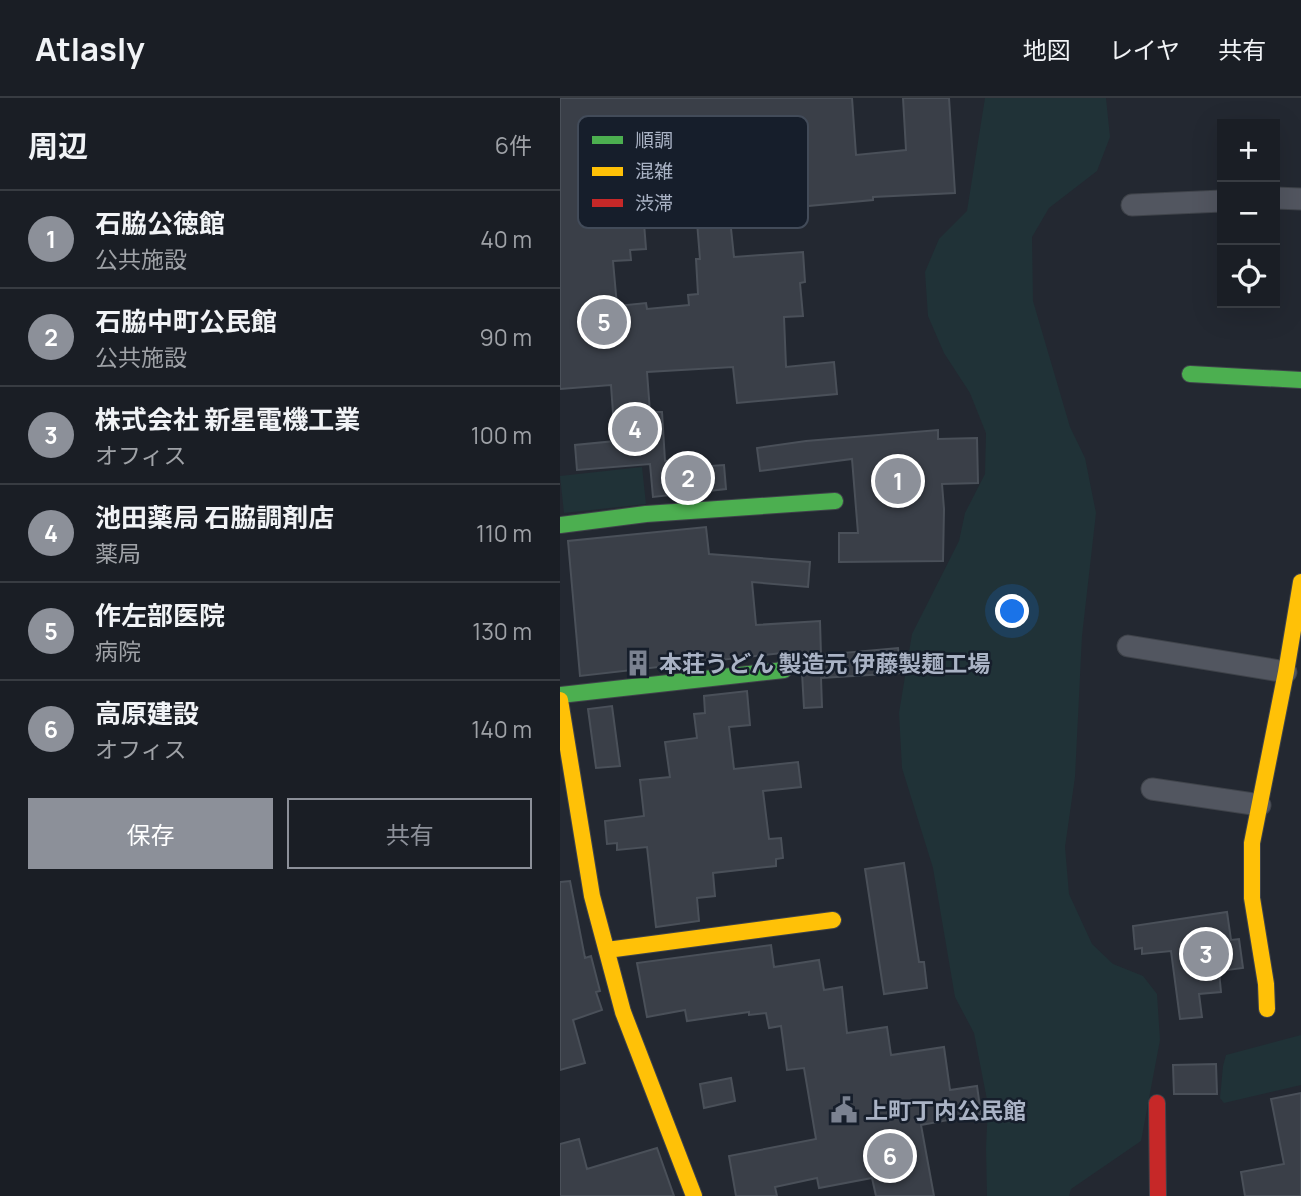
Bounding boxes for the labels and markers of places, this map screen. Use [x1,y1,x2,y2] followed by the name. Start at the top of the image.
[581,296,627,348] pin: 5
[612,403,658,455] pin: 4
[665,452,711,504] pin: 2
[875,455,921,507] pin: 1
[659,647,990,679] place label: 本荘うどん 製造元 伊藤製麺工場
[623,648,653,678] building icon: 本荘うどん 製造元 伊藤製麺工場
[1183,928,1229,980] pin: 3
[865,1094,1026,1126] place label: 上町丁内公民館
[829,1095,859,1125] public building icon: 上町丁内公民館
[867,1130,913,1182] pin: 6

